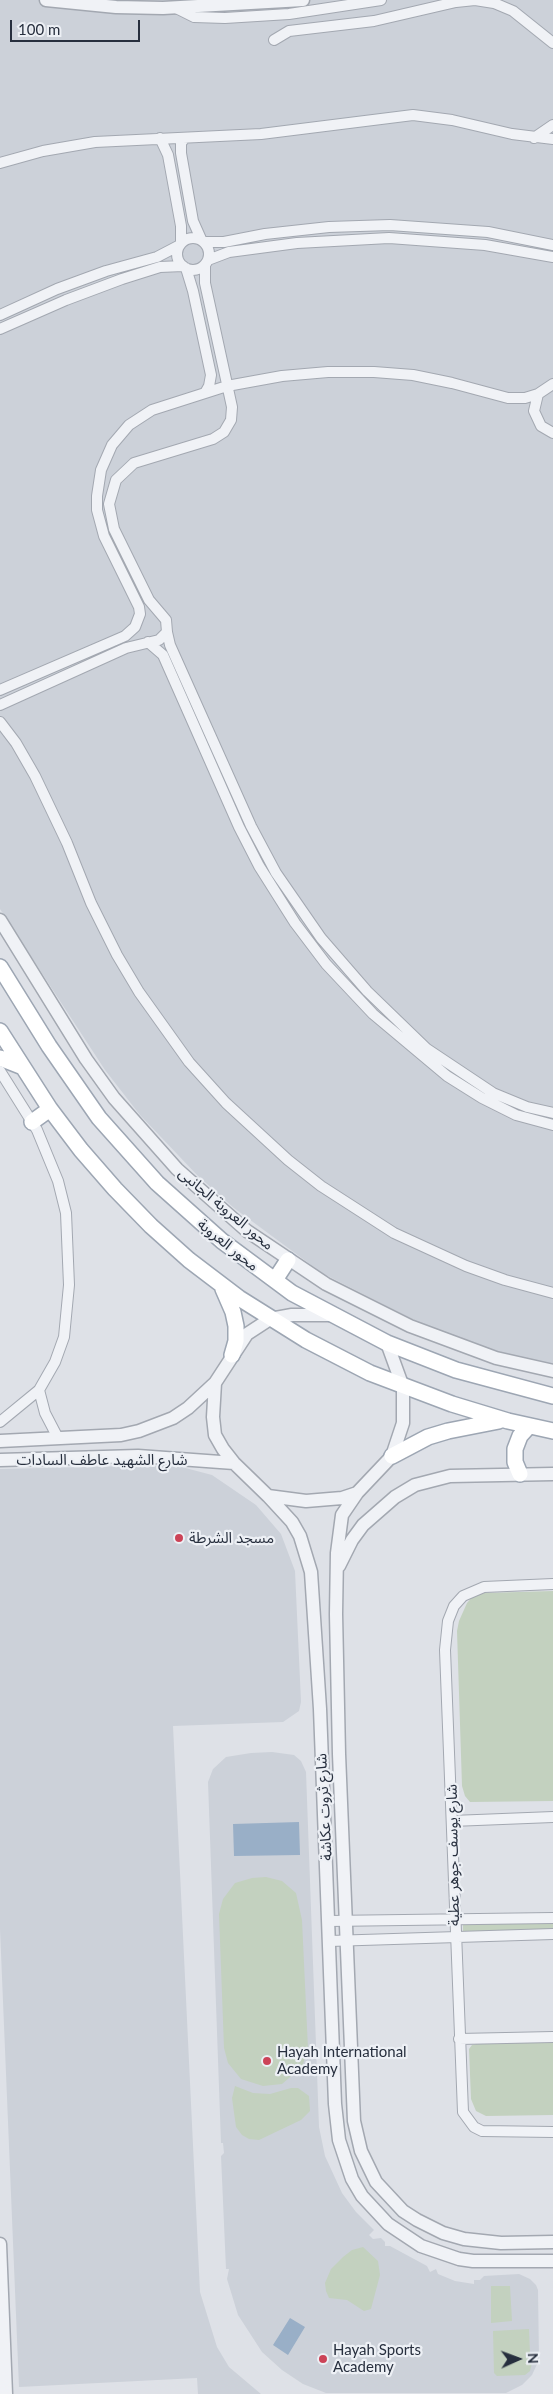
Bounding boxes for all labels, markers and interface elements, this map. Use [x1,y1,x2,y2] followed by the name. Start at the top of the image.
[12,10,142,42] scale bar
[18,20,60,38] text: 100 m
[175,1164,277,1254] street label: محور العروبة الجانبى
[194,1215,262,1275] street label: محور العروبة
[17,1451,187,1469] street label: شارع الشهيد عاطف السادات
[189,1529,274,1547] place label: مسجد الشرطة
[173,1532,185,1544] marker: مسجد الشرطة
[312,1753,336,1861] street label: شارع ثروت عكاشة
[443,1784,463,1926] street label: شارع يوسف جوهر عطية
[277,2043,407,2078] place label: Hayah International Academy
[261,2055,273,2067] marker: Hayah International Academy
[493,2334,543,2384] north arrow
[333,2341,421,2376] place label: Hayah Sports Academy
[317,2353,329,2365] marker: Hayah Sports Academy
[525,2353,542,2364] text: N

